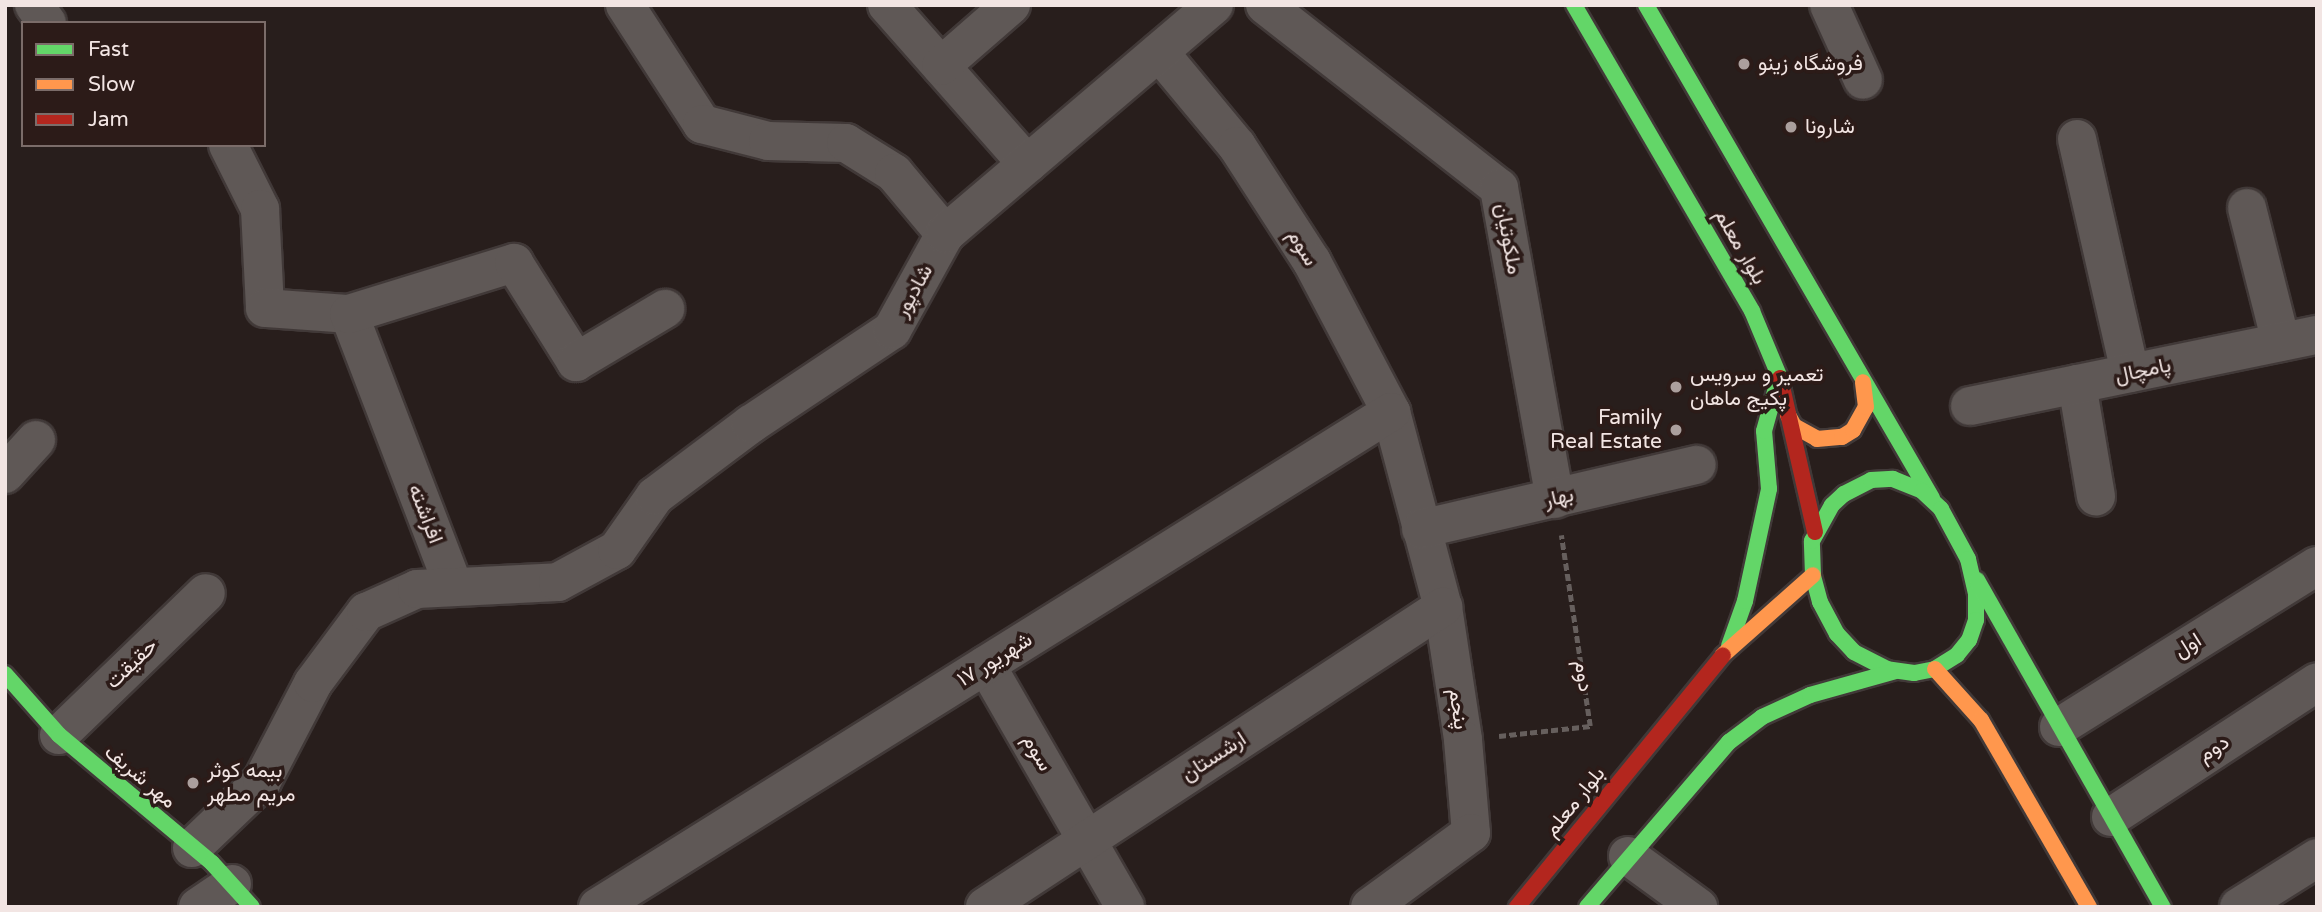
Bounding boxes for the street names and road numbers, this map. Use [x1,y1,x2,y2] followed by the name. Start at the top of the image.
[1489,202,1527,276] street label: ملکوتیان
[1708,205,1772,289] street label: بلوار معلم
[1281,225,1323,271] street label: سوم
[889,260,939,322] street label: شادپور
[2113,353,2173,389] street label: پامچال
[402,481,448,547] street label: افراشته
[1542,482,1576,514] street label: بهار
[953,627,1037,693] street label: ۱۷ شهریور
[2170,628,2206,664] street label: اول
[101,633,163,695] street label: حقیقت
[1568,658,1598,694] street label: دوم
[1443,687,1473,731] street label: پنجم
[1177,727,1251,787] street label: ارشستان
[1016,730,1058,776] street label: سوم
[2194,730,2234,768] street label: دوم
[99,740,181,814] street label: مهر شریف
[1539,762,1611,842] street label: بلوار معلم

